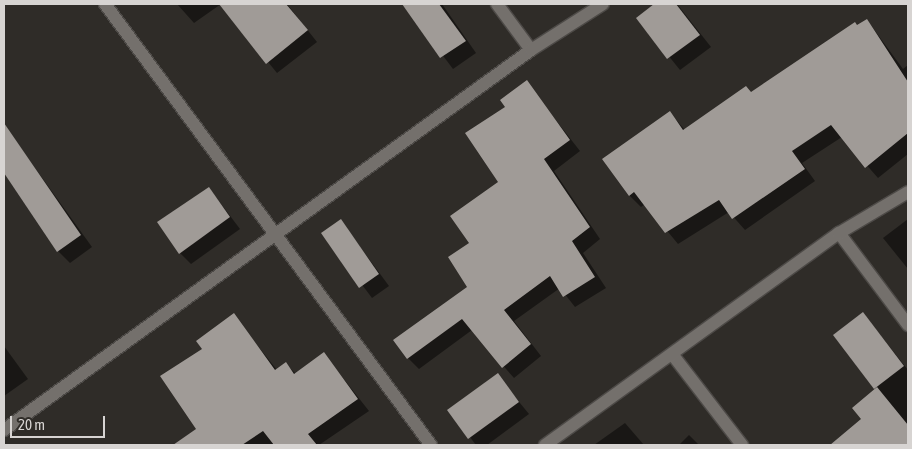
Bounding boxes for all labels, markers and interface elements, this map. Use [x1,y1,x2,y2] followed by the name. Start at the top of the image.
[12,406,108,438] scale bar
[18,416,45,433] text: 20 m

